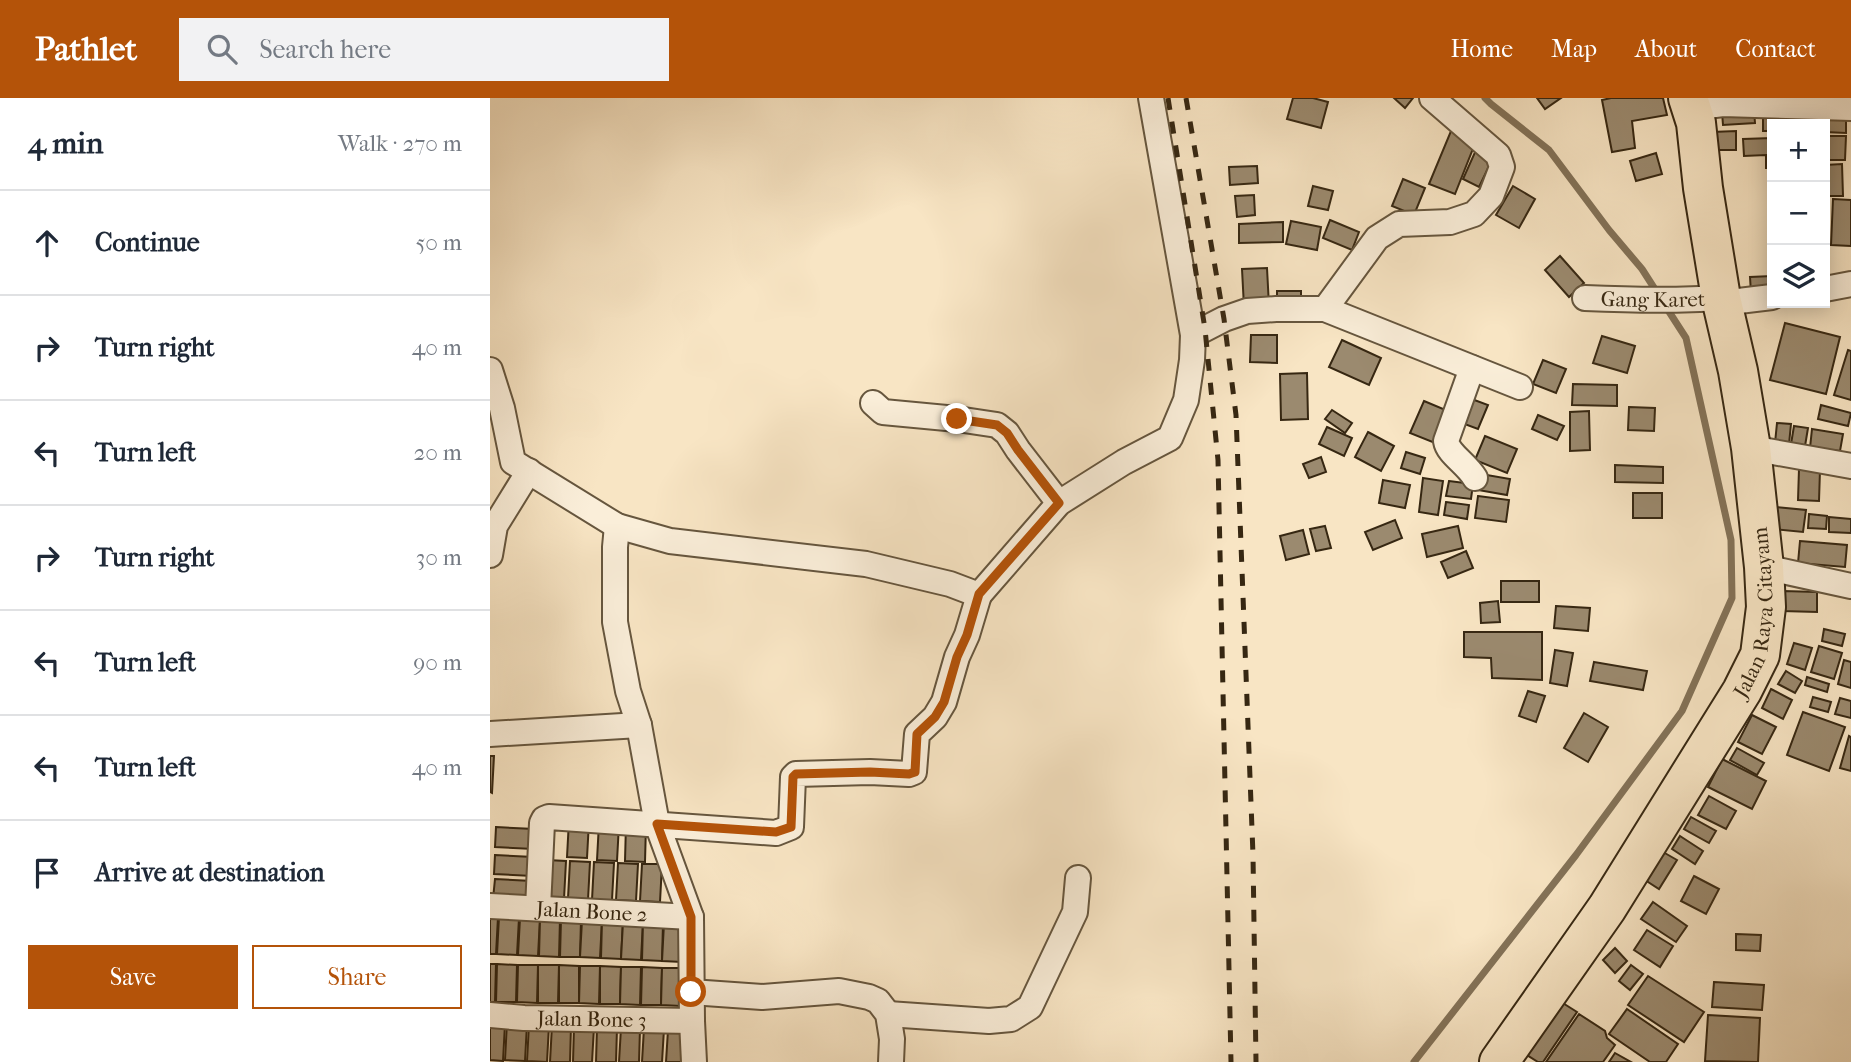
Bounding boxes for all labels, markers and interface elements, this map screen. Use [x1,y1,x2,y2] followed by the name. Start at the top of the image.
[179,18,669,81] search box
[35,30,137,69] text: Pathlet
[203,30,241,68] icon: search
[259,34,391,65] text: Search here
[1451,35,1513,63] text: Home
[1551,35,1597,63] text: Map
[1635,35,1697,63] text: About
[1735,35,1816,63] text: Contact
[1767,119,1830,308] map controls
[1767,119,1830,182] button: +
[28,126,103,161] text: 4 min
[338,130,462,157] text: Walk · 270 m
[1767,182,1830,245] button: −
[28,224,66,262] icon: ahead
[95,227,200,258] text: Continue
[415,229,462,256] text: 50 m
[1767,245,1830,308] button: layers
[1600,287,1706,312] street label: Gang Karet
[28,329,66,367] icon: right
[95,332,215,363] text: Turn right
[412,334,462,361] text: 40 m
[941,403,972,434] route end
[28,434,66,472] icon: left
[95,437,196,468] text: Turn left
[413,439,462,466] text: 20 m
[1728,525,1778,704] street label: Jalan Raya Citayam
[28,539,66,577] icon: right
[95,542,215,573] text: Turn right
[416,544,462,571] text: 30 m
[28,644,66,682] icon: left
[95,647,196,678] text: Turn left
[413,649,462,676] text: 90 m
[28,749,66,787] icon: left
[95,752,196,783] text: Turn left
[412,754,462,781] text: 40 m
[28,854,66,892] icon: arrive
[95,857,325,888] text: Arrive at destination
[534,896,648,927] street label: Jalan Bone 2
[28,945,238,1009] button: Save
[252,945,462,1009] button: Share
[675,976,706,1007] route start
[535,1006,647,1032] street label: Jalan Bone 3

